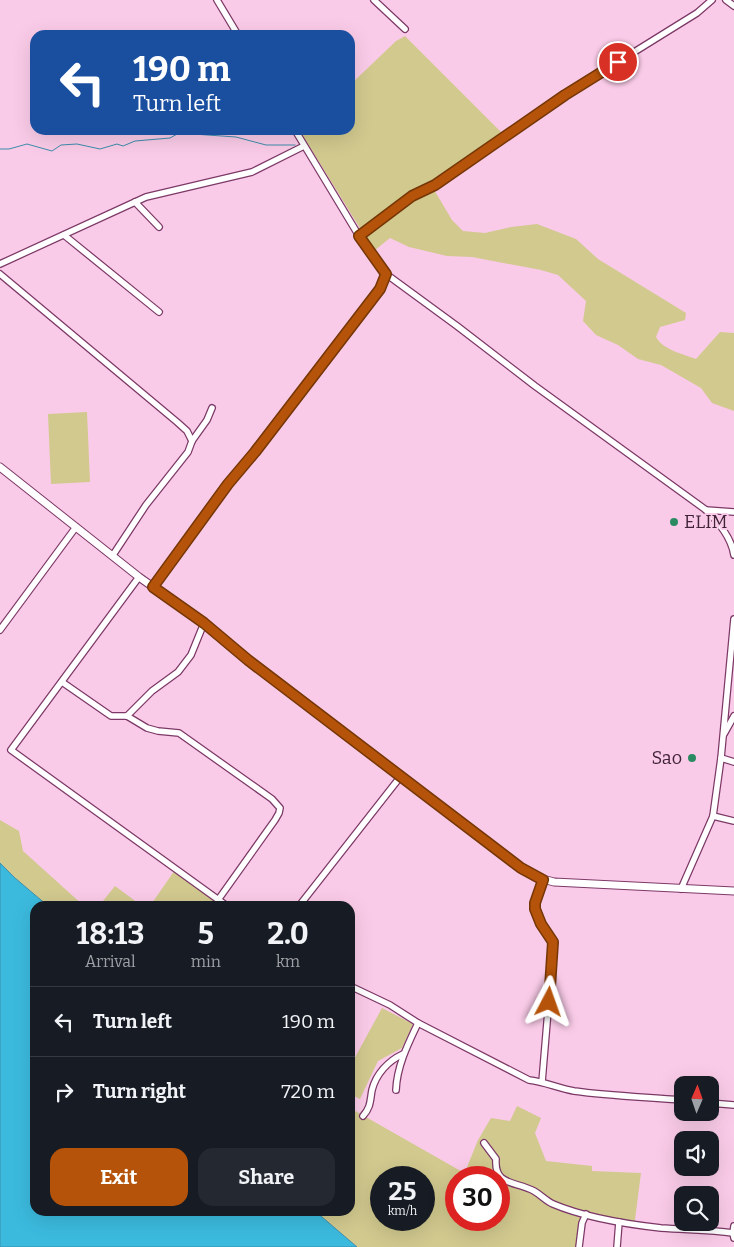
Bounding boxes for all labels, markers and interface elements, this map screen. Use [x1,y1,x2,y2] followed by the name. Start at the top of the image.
[597,41,639,83] pin
[133,48,231,90] text: 190 m
[604,48,632,76] icon: arrive
[50,50,115,115] icon: left
[133,90,221,117] text: Turn left
[684,511,728,533] place label: ELIM
[668,516,680,528] marker: ELIM
[651,747,682,769] place label: Sao
[686,752,698,764] marker: Sao
[76,916,144,952] text: 18:13
[198,916,214,952] text: 5
[267,916,309,952] text: 2.0
[85,952,136,971] text: Arrival
[191,952,221,971] text: min
[276,952,300,971] text: km
[522,975,574,1027] position arrow
[50,1008,78,1036] icon: left
[93,1010,172,1033] text: Turn left
[282,1010,335,1033] text: 190 m
[674,1076,719,1121] north arrow
[674,1076,719,1231] map controls
[50,1078,78,1106] icon: right
[93,1080,186,1103] text: Turn right
[281,1080,335,1103] text: 720 m
[674,1131,719,1176] button: sound
[50,1148,188,1206] button: Exit
[198,1148,335,1206] button: Share
[445,1166,510,1231] speed limit sign: 30
[389,1177,416,1207] text: 25
[674,1186,719,1231] button: search
[388,1204,417,1218] text: km/h

